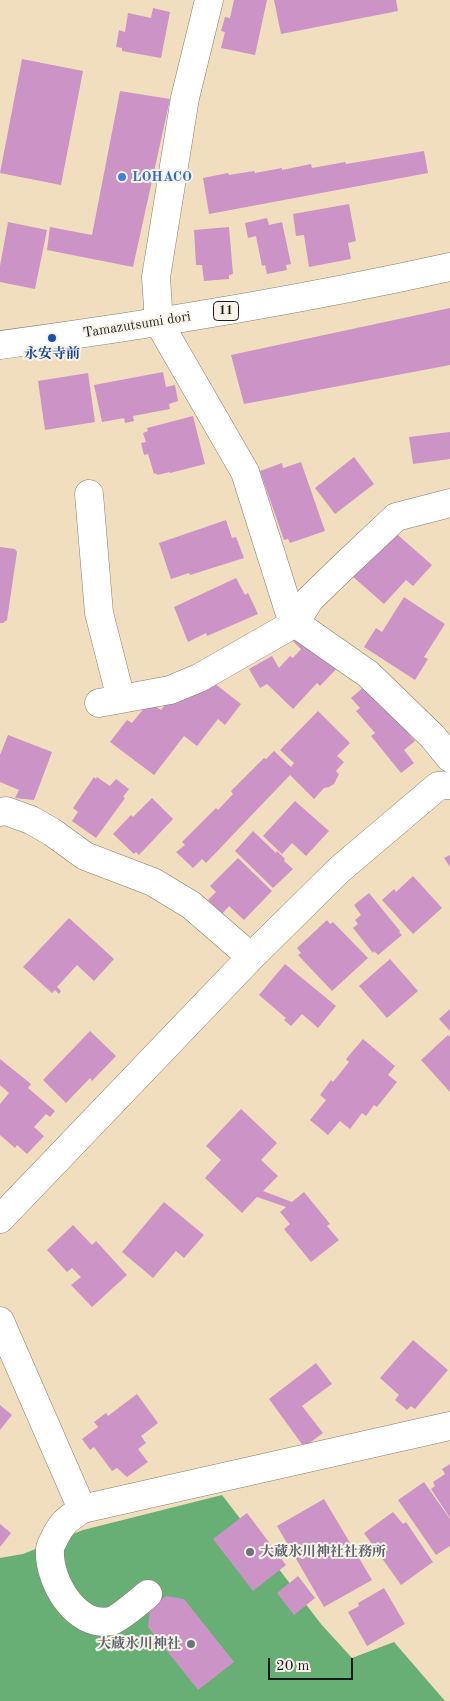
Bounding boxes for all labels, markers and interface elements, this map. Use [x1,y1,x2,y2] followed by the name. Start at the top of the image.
[132,169,192,185] place label: LOHACO
[116,171,128,183] marker: LOHACO
[214,302,238,321] road number: 11
[82,308,192,342] street label: Tamazutsumi dori
[46,332,58,344] marker: 永安寺前
[24,346,80,362] place label: 永安寺前
[260,1544,386,1560] place label: 大蔵氷川神社社務所
[244,1546,256,1558] marker: 大蔵氷川神社社務所
[97,1636,181,1652] place label: 大蔵氷川神社
[185,1638,197,1650] marker: 大蔵氷川神社
[270,1648,355,1680] scale bar
[276,1659,310,1674] text: 20 m

